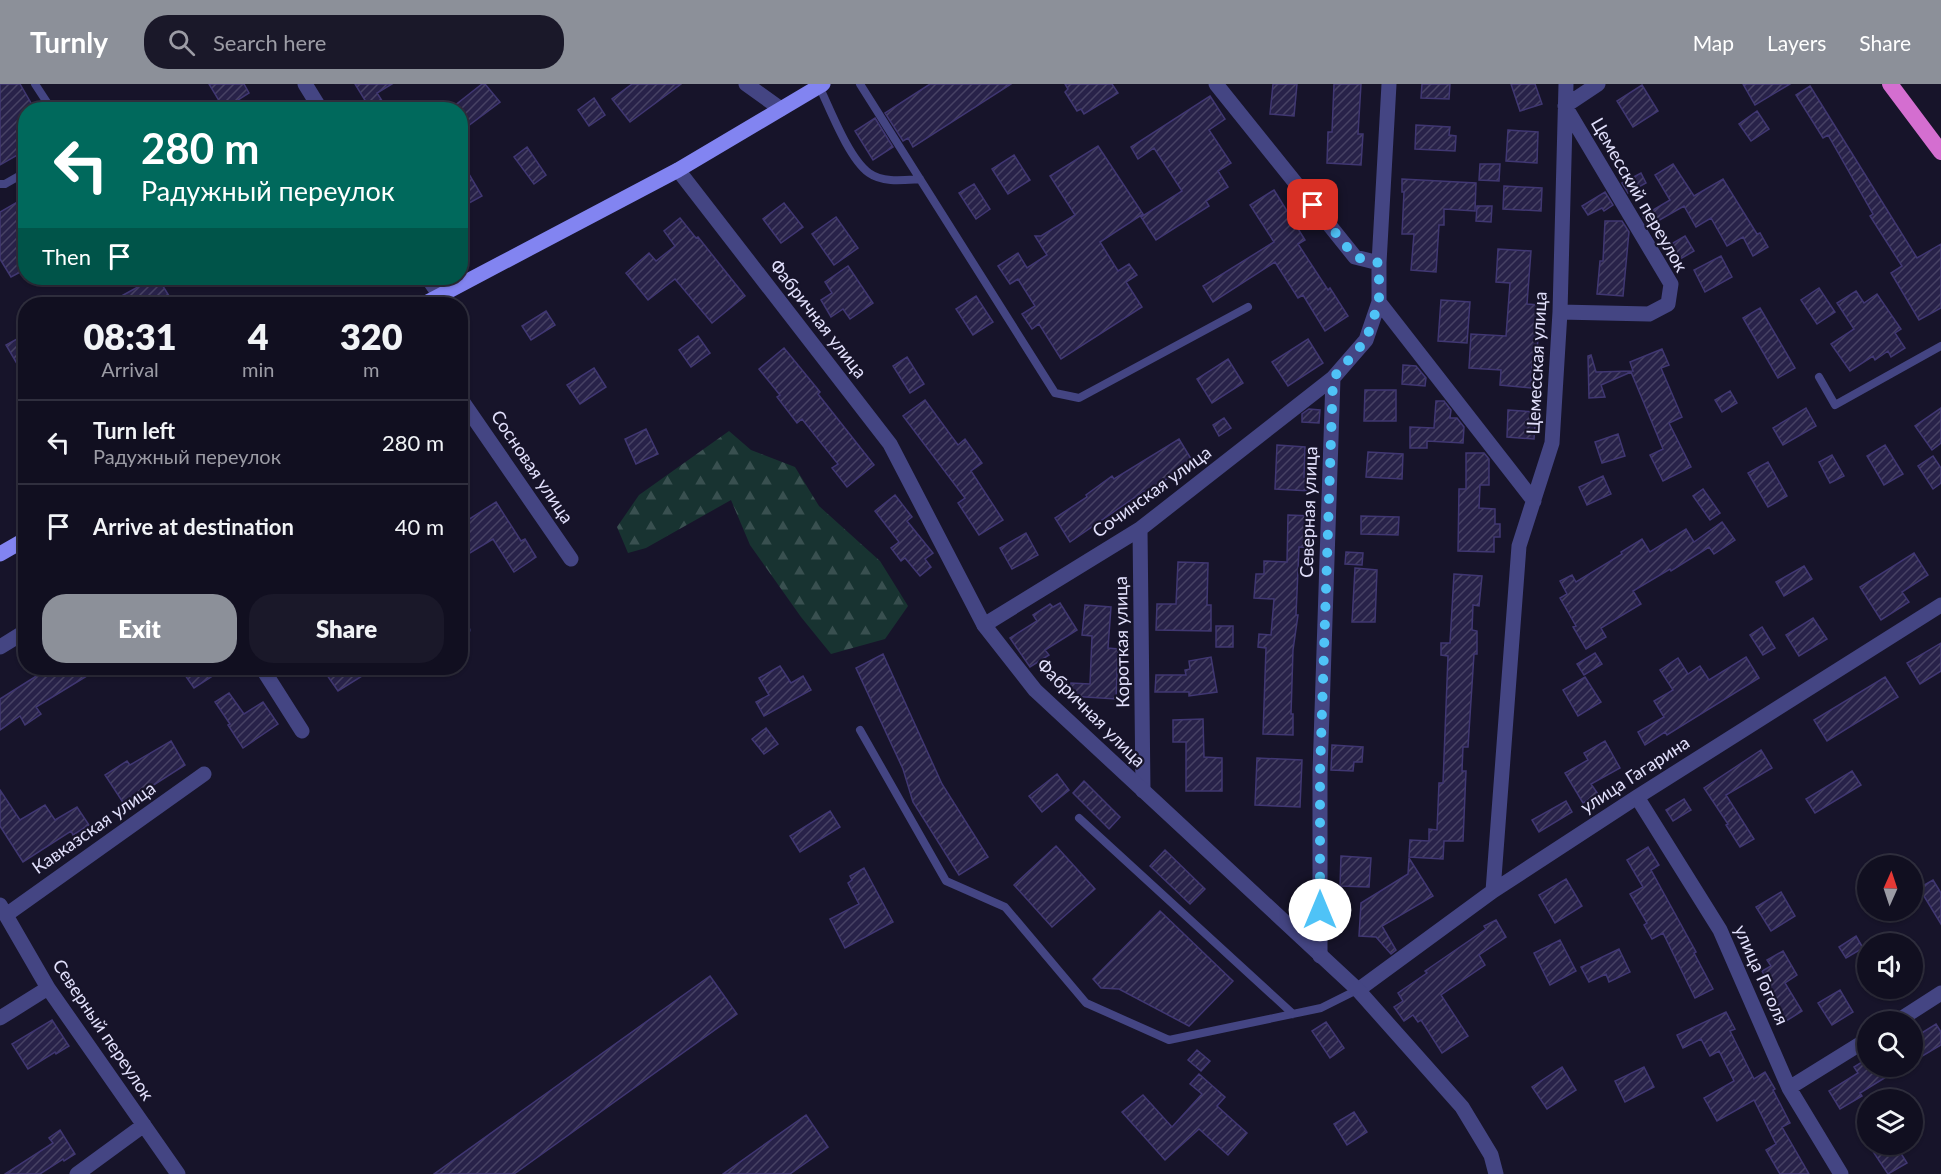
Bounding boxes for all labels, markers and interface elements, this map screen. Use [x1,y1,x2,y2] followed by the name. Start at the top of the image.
[144,15,564,69] search box
[30,25,108,59] text: Turnly
[165,26,198,59] icon: search
[213,29,326,56] text: Search here
[1693,30,1734,55] text: Map
[1767,30,1826,55] text: Layers
[1859,30,1911,55] text: Share
[1587,113,1693,276] street label: Цемесский переулок
[141,123,259,173] text: 280 m
[42,126,120,204] icon: left
[141,174,395,207] text: Радужный переулок
[1287,179,1338,230] pin
[1296,188,1329,221] icon: arrive
[103,240,136,273] icon: arrive
[42,243,91,270] text: Then
[766,255,872,382] street label: Фабричная улица
[1521,291,1551,435] street label: Цемесская улица
[83,314,177,358] text: 08:31
[248,314,269,358] text: 4
[340,314,403,358] text: 320
[101,357,159,381] text: Arrival
[242,357,274,381] text: min
[363,357,379,381] text: m
[487,406,579,527] street label: Сосновая улица
[93,417,175,444] text: Turn left
[42,426,75,459] icon: left
[382,429,444,456] text: 280 m
[1088,441,1215,542] street label: Сочинская улица
[93,444,281,468] text: Радужный переулок
[1295,446,1321,578] street label: Северная улица
[42,510,75,543] icon: arrive
[93,513,294,540] text: Arrive at destination
[395,513,444,540] text: 40 m
[1109,576,1133,708] street label: Короткая улица
[42,594,237,663] button: Exit
[249,594,444,663] button: Share
[1033,653,1151,771] street label: Фабричная улица
[1576,731,1693,818] street label: улица Гагарина
[27,776,159,878] street label: Кавказская улица
[1857,855,1923,921] north arrow
[1857,855,1923,1155] map controls
[1288,878,1352,942] position arrow
[1730,921,1794,1028] street label: улица Гоголя
[1857,933,1923,999] button: sound
[48,955,160,1105] street label: Северный переулок
[1857,1011,1923,1077] button: search
[1857,1089,1923,1155] button: layers

